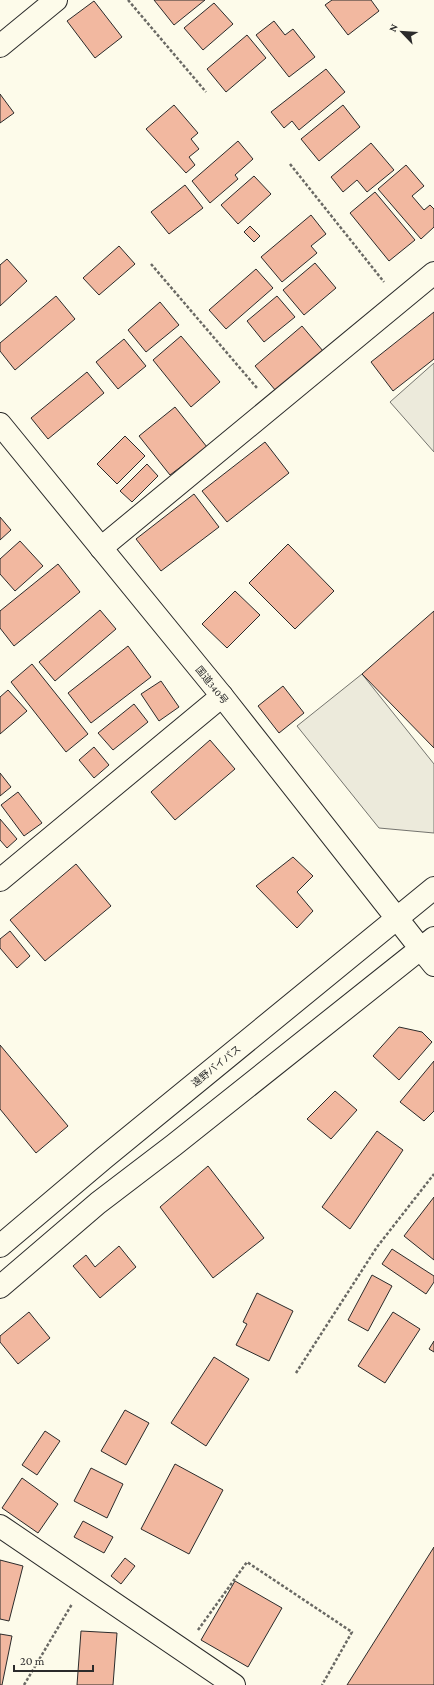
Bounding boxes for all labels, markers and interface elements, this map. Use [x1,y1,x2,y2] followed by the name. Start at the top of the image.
[382,12,422,52] north arrow
[386,21,400,34] text: N
[193,664,231,706] street label: 国道340号
[189,1043,243,1089] street label: 遠野バイパス
[14,1647,93,1673] scale bar
[20,1654,45,1668] text: 20 m

